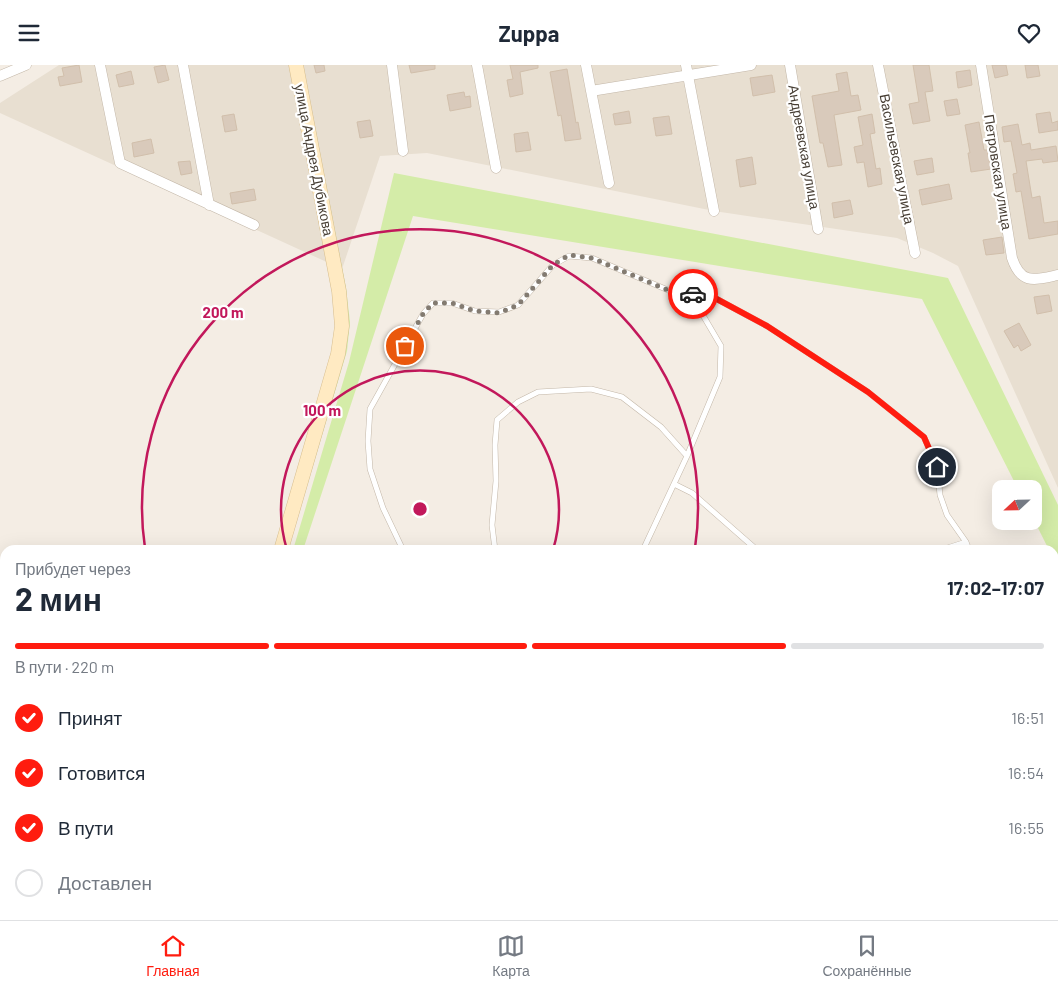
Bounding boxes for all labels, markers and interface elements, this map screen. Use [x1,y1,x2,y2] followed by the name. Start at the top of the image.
[15,19,43,47] icon: menu
[1015,19,1043,47] icon: heart
[499,20,559,46] text: Zuppa
[291,82,338,238] street label: улица Андрея Дубикова
[785,83,824,211] street label: Андреевская улица
[876,92,919,226] street label: Васильевская улица
[981,113,1016,231] street label: Петровская улица
[668,269,718,319] courier
[679,280,707,308] icon: car
[202,303,244,321] text: 200 m
[384,325,426,367] pin
[391,332,419,360] icon: bag
[303,401,341,419] text: 100 m
[916,446,958,488] pin
[923,453,951,481] icon: home
[992,480,1042,530] north arrow
[992,480,1042,530] map controls
[411,500,429,518] centre of rings
[15,559,131,578] text: Прибудет через
[947,576,1044,599] text: 17:02–17:07
[15,579,102,617] text: 2 мин
[15,657,114,676] text: В пути · 220 m
[15,704,43,732] icon: check
[58,706,122,729] text: Принят
[1011,708,1044,727] text: 16:51
[15,759,43,787] icon: check
[58,761,145,784] text: Готовится
[1008,763,1044,782] text: 16:54
[15,814,43,842] icon: check
[58,816,114,839] text: В пути
[1008,818,1044,837] text: 16:55
[58,871,152,894] text: Доставлен
[146,932,200,979] tab: Главная
[492,932,530,979] tab: Карта
[822,932,912,979] tab: Сохранённые

